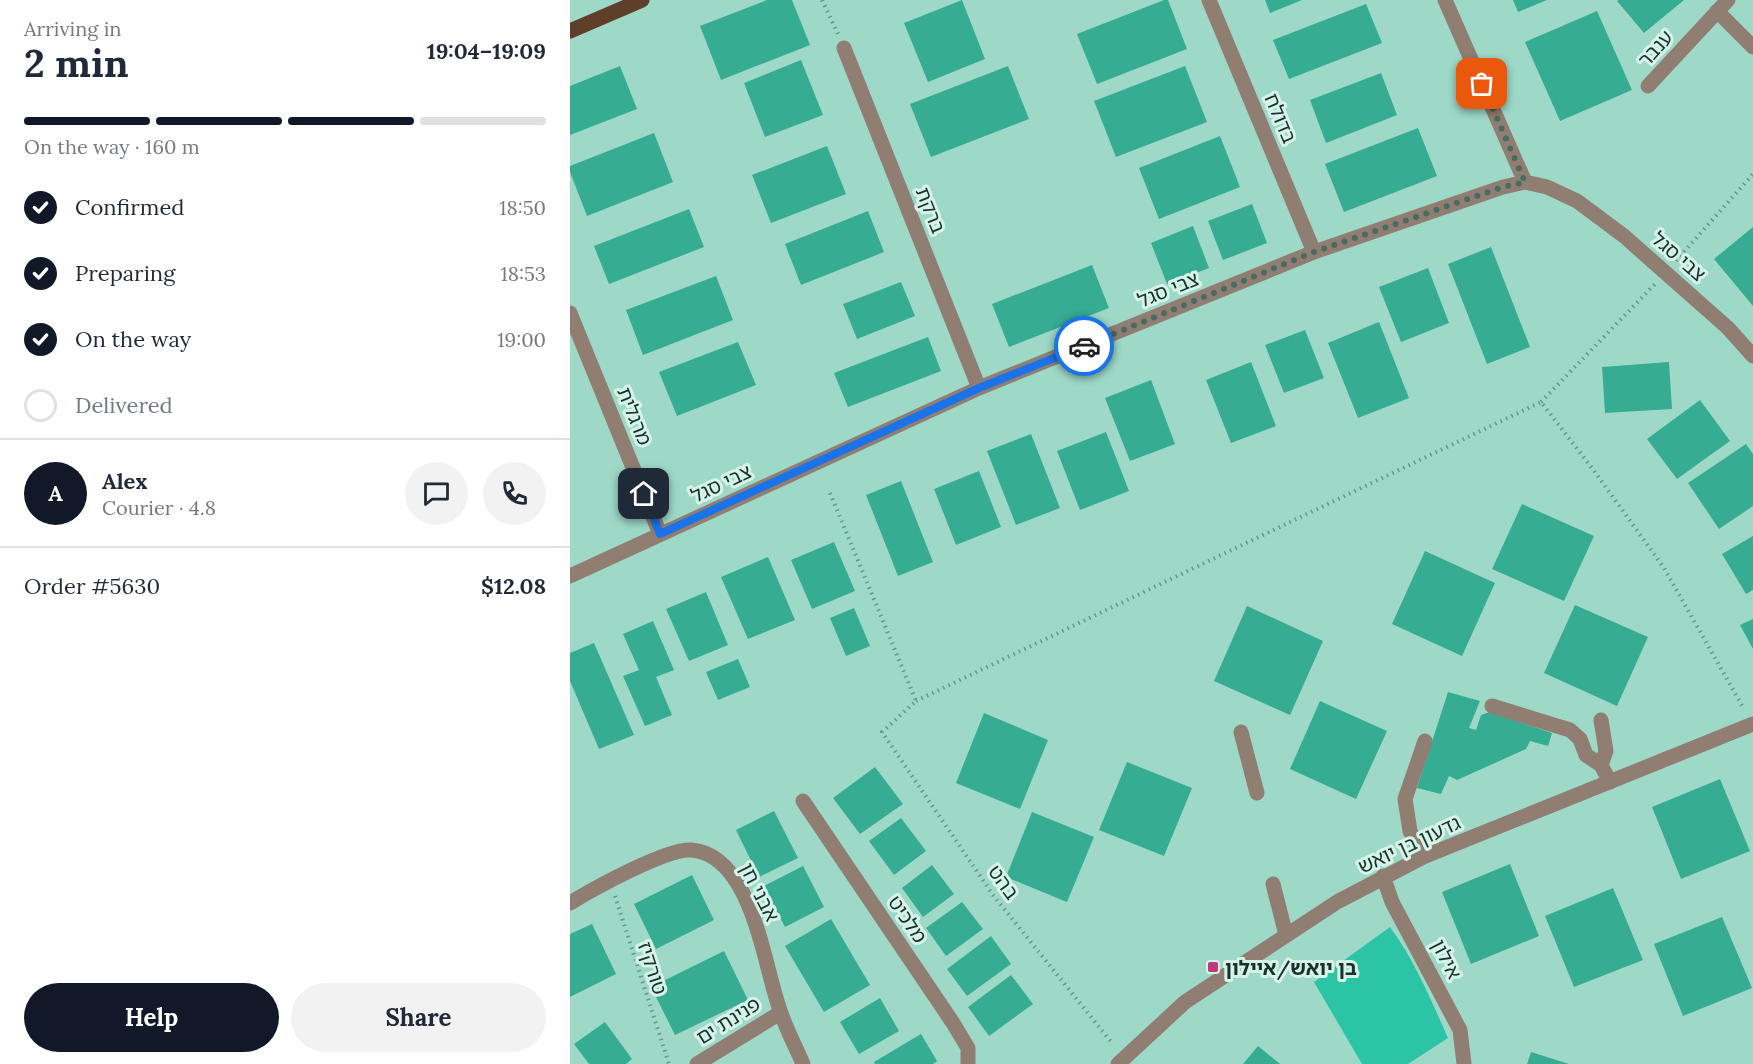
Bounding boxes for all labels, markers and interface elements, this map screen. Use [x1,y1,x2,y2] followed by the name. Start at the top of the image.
[24,16,121,41] text: Arriving in
[1632,24,1678,72] street label: ענבר
[427,37,546,65] text: 19:04–19:09
[24,38,129,88] text: 2 min
[1456,58,1507,109] pin
[1465,67,1498,100] icon: bag
[1259,89,1303,147] street label: בדולח
[24,134,200,159] text: On the way · 160 m
[910,183,952,237] street label: ברקת
[24,191,57,224] icon: check
[75,193,184,221] text: Confirmed
[499,195,546,220] text: 18:50
[1647,226,1711,286] street label: צבי סגל
[24,257,57,290] icon: check
[75,259,175,287] text: Preparing
[500,261,546,286] text: 18:53
[1134,265,1202,313] street label: צבי סגל
[1054,316,1114,376] courier
[24,323,57,356] icon: check
[75,325,191,353] text: On the way
[497,327,546,352] text: 19:00
[1068,330,1101,363] icon: car
[612,383,658,449] street label: מרגלית
[75,391,173,419] text: Delivered
[687,458,755,508] street label: צבי סגל
[405,462,468,525] button: chat
[483,462,546,525] button: phone
[102,467,147,495] text: Alex
[618,468,669,519] pin
[627,477,660,510] icon: home
[48,479,63,507] text: A
[102,495,216,520] text: Courier · 4.8
[24,572,160,600] text: Order #5630
[481,572,546,600] text: $12.08
[1354,809,1465,879] street label: גדעון בן יואש
[735,859,785,925] street label: אבני חן
[983,860,1025,904] street label: בהט
[883,891,933,947] street label: מלכיט
[1427,935,1467,983] street label: אילון
[633,938,673,998] street label: טורקיז
[1225,955,1357,981] place label: בן יואש/איילון
[1206,960,1220,974] marker: בן יואש/איילון
[24,983,279,1052] button: Help
[291,983,546,1052] button: Share
[691,991,765,1049] street label: פנינת ים

